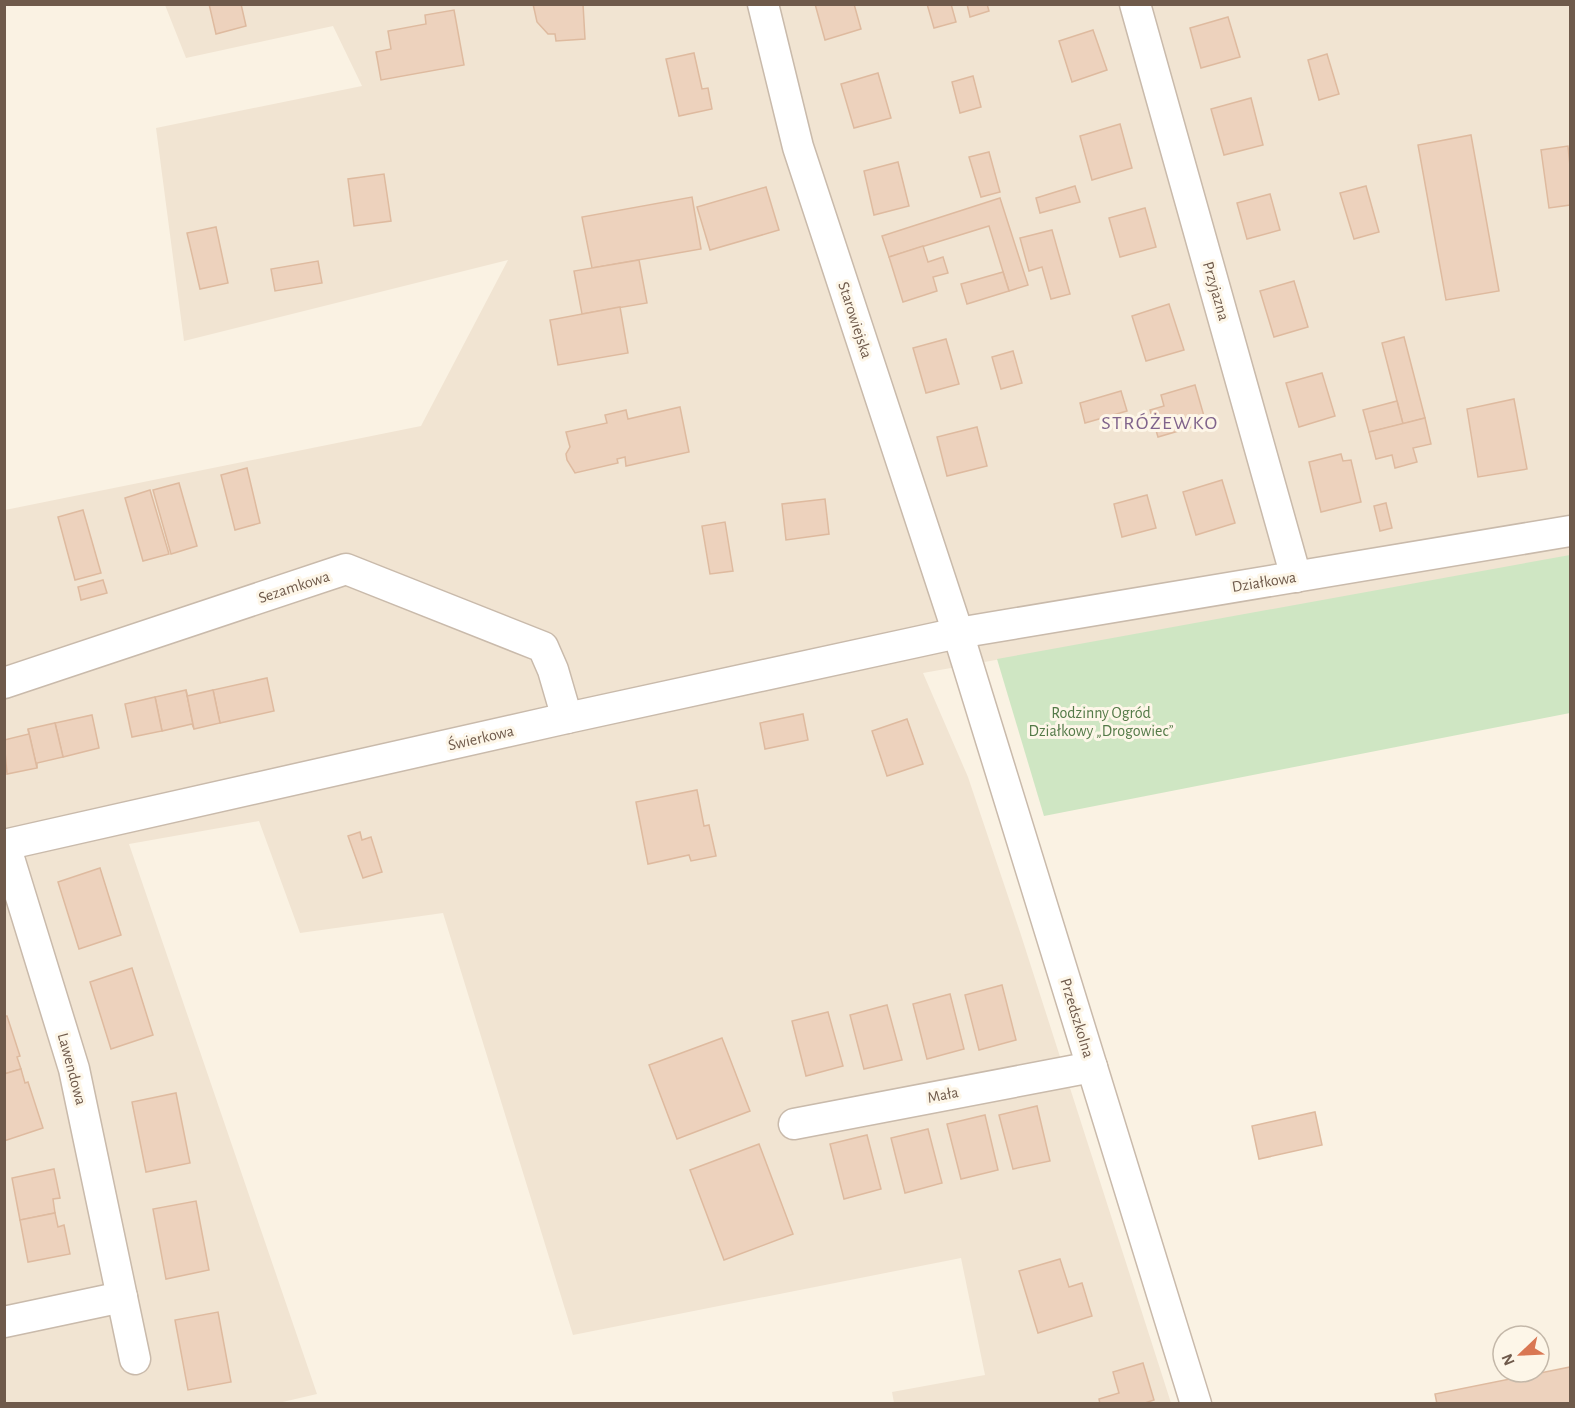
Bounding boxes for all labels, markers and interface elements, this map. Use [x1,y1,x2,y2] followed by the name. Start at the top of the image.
[1199,260,1232,323] street label: Przyjazna
[834,280,875,360] street label: Starowiejska
[1101,412,1219,433] district label: STRÓŻEWKO
[256,568,332,606] street label: Sezamkowa
[1231,569,1297,595] street label: Działkowa
[1029,705,1174,740] park label: Rodzinny Ogród Działkowy „Drogowiec”
[446,720,515,753] street label: Świerkowa
[1057,976,1097,1060] street label: Przedszkolna
[55,1031,89,1107] street label: Lawendowa
[926,1084,960,1106] street label: Mała
[1491,1324,1551,1384] north arrow
[1499,1351,1518,1368] text: N

